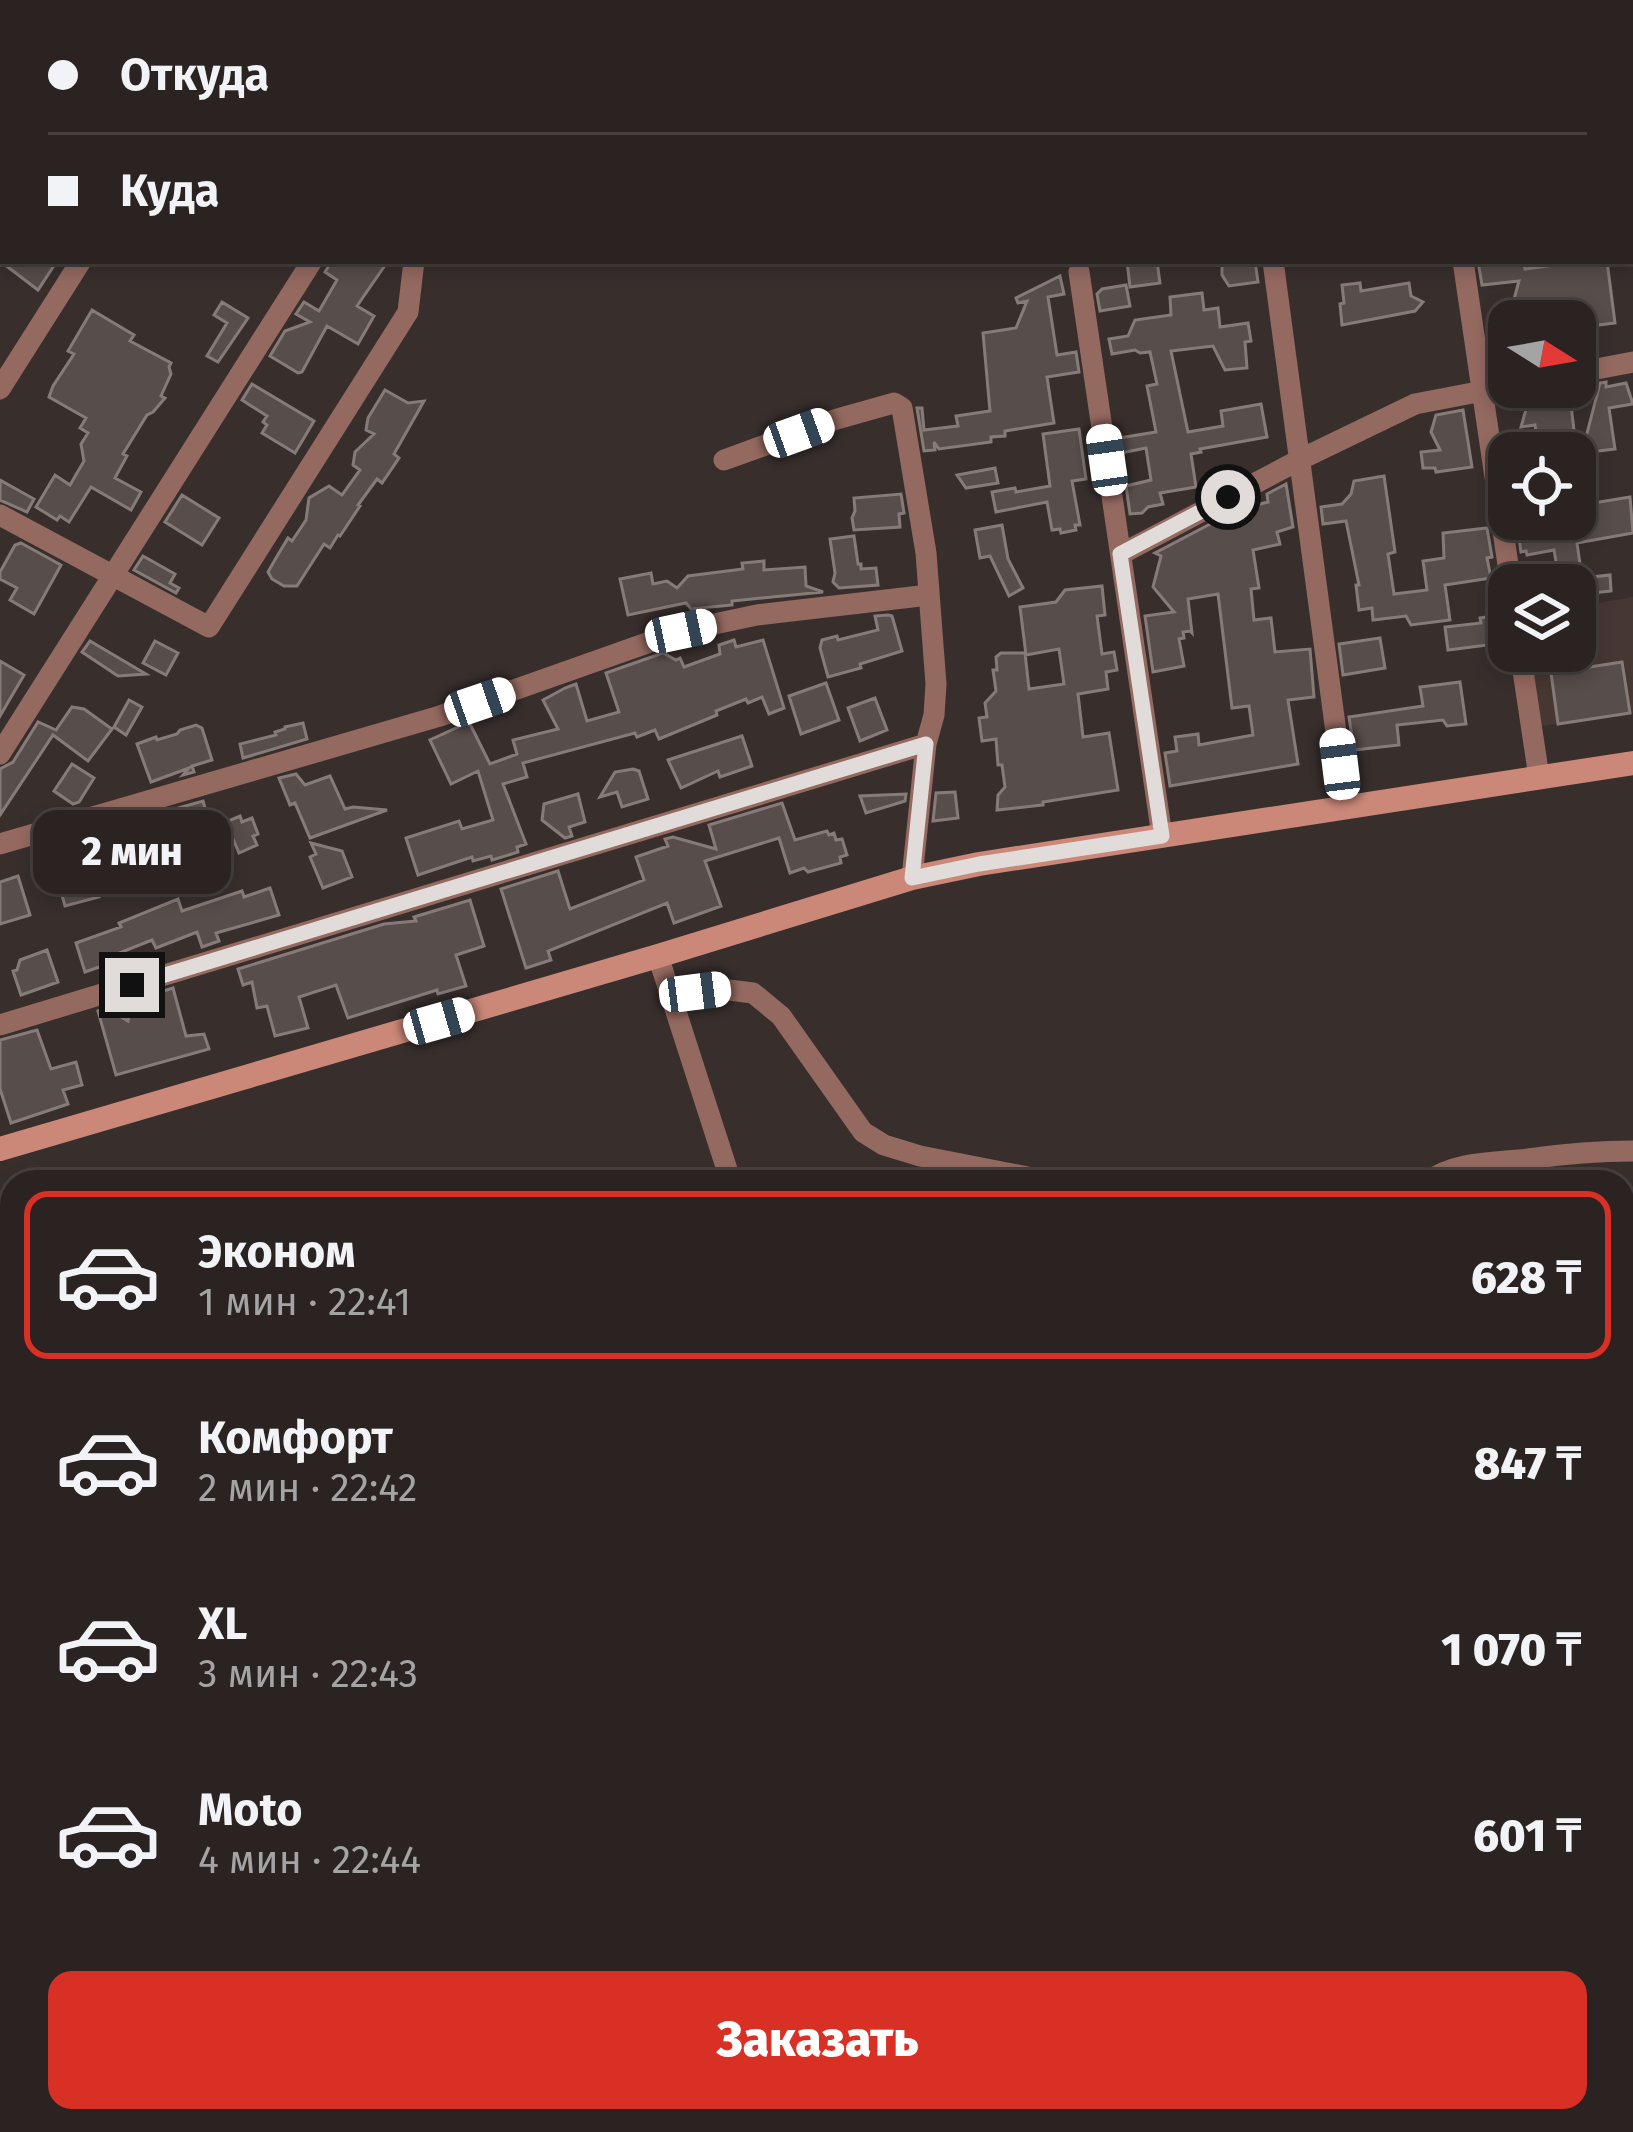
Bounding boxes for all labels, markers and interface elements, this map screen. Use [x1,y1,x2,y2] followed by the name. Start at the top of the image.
[120,48,269,102] text: Откуда
[120,164,220,218] text: Куда
[1488,300,1596,408] north arrow
[1488,300,1596,672] map controls
[759,404,839,462] car
[1084,422,1130,498] car
[1488,432,1596,540] button: locate
[1201,470,1255,524] route start
[1488,564,1596,672] button: layers
[642,606,720,656] car
[440,673,520,731] car
[1318,726,1362,802] car
[33,811,231,895] callout: 2 мин
[81,829,183,875] text: 2 мин
[105,958,159,1012] route end
[657,970,733,1014] car
[399,994,479,1048] car
[54,1221,162,1329] icon: car
[198,1225,356,1279] text: Эконом
[1471,1251,1581,1305] text: 628 ₸
[198,1279,411,1325] text: 1 мин · 22:41
[54,1407,162,1515] icon: car
[198,1411,393,1465] text: Комфорт
[1474,1437,1581,1491] text: 847 ₸
[198,1465,417,1511] text: 2 мин · 22:42
[54,1593,162,1701] icon: car
[198,1597,247,1651] text: XL
[1441,1623,1581,1677] text: 1 070 ₸
[198,1651,418,1697] text: 3 мин · 22:43
[54,1779,162,1887] icon: car
[198,1783,303,1837] text: Moto
[1473,1809,1581,1863] text: 601 ₸
[198,1837,421,1883] text: 4 мин · 22:44
[48,1971,1587,2109] button: Заказать

